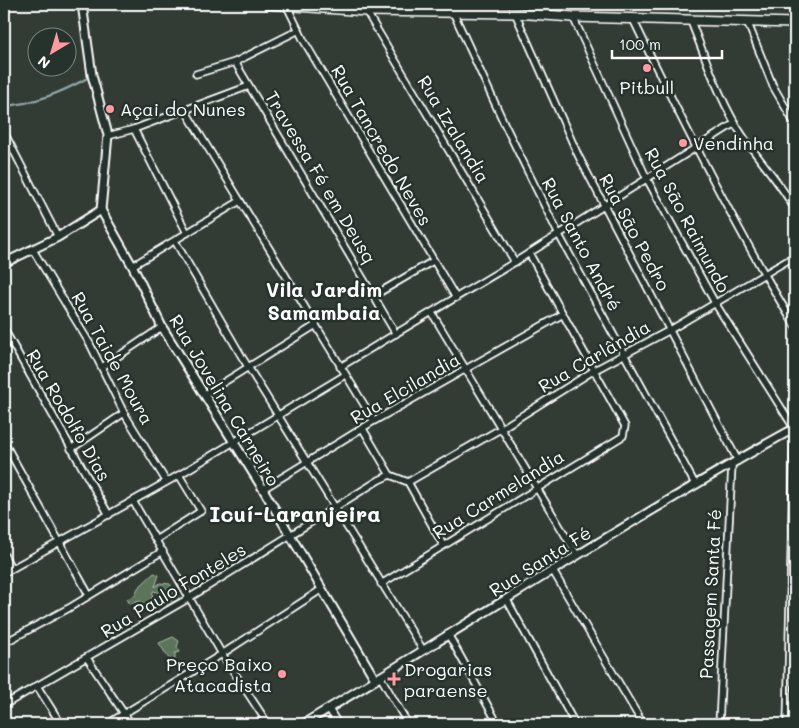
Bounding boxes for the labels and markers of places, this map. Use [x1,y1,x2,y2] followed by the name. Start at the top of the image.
[641,62,653,74] marker: Pitbull
[620,75,674,99] place label: Pitbull
[120,97,246,121] place label: Açai do Nunes
[104,103,116,115] marker: Açai do Nunes
[693,131,774,155] place label: Vendinha
[677,137,689,149] marker: Vendinha
[166,652,272,697] place label: Preço Baixo Atacadista
[404,657,492,702] place label: Drogarias paraense
[276,668,288,680] marker: Preço Baixo Atacadista
[388,673,400,685] marker: Drogarias paraense

